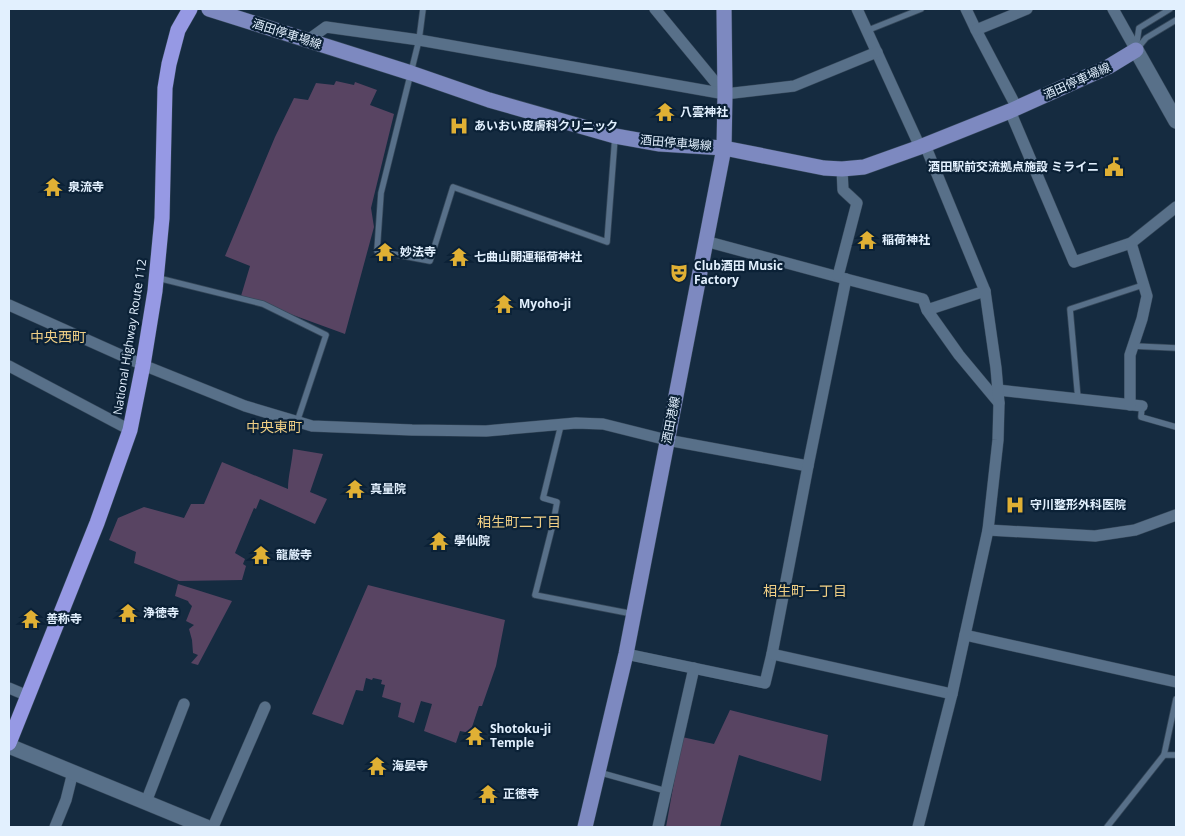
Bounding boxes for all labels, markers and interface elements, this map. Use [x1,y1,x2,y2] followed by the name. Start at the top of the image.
[250,14,324,53] street label: 酒田停車場線
[1040,58,1113,103] street label: 酒田停車場線
[654,101,676,123] temple icon: 八雲神社
[680,103,728,120] place label: 八雲神社
[448,115,470,137] hospital icon: あいおい皮膚科クリニック
[474,117,618,134] place label: あいおい皮膚科クリニック
[639,131,713,154] street label: 酒田停車場線
[1103,156,1125,178] public building icon: 酒田駅前交流拠点施設 ミライニ
[928,158,1099,175] place label: 酒田駅前交流拠点施設 ミライニ
[42,176,64,198] temple icon: 泉流寺
[68,178,104,195] place label: 泉流寺
[856,229,878,251] temple icon: 稲荷神社
[882,231,930,248] place label: 稲荷神社
[374,241,396,263] temple icon: 妙法寺
[400,243,436,260] place label: 妙法寺
[448,246,470,268] temple icon: 七曲山開運稲荷神社
[474,248,582,265] place label: 七曲山開運稲荷神社
[109,257,150,416] street label: National Highway Route 112
[694,257,783,288] place label: Club酒田 Music Factory
[668,262,690,284] theatre icon: Club酒田 Music Factory
[493,293,515,315] temple icon: Myoho-ji
[519,295,571,312] place label: Myoho-ji
[30,327,86,346] district label: 中央西町
[658,395,683,445] street label: 酒田港線
[246,417,302,436] district label: 中央東町
[344,478,366,500] temple icon: 真量院
[370,480,406,497] place label: 真量院
[1004,494,1026,516] hospital icon: 守川整形外科医院
[1030,496,1126,513] place label: 守川整形外科医院
[477,512,561,531] district label: 相生町二丁目
[428,530,450,552] temple icon: 學仙院
[454,532,490,549] place label: 學仙院
[250,544,272,566] temple icon: 龍厳寺
[276,546,312,563] place label: 龍厳寺
[763,581,847,600] district label: 相生町一丁目
[117,602,139,624] temple icon: 浄徳寺
[143,604,179,621] place label: 浄徳寺
[20,608,42,630] temple icon: 善称寺
[46,610,82,627] place label: 善称寺
[490,720,551,751] place label: Shotoku-ji Temple
[464,725,486,747] temple icon: Shotoku-ji Temple
[366,755,388,777] temple icon: 海晏寺
[392,757,428,774] place label: 海晏寺
[477,783,499,805] temple icon: 正徳寺
[503,785,539,802] place label: 正徳寺

